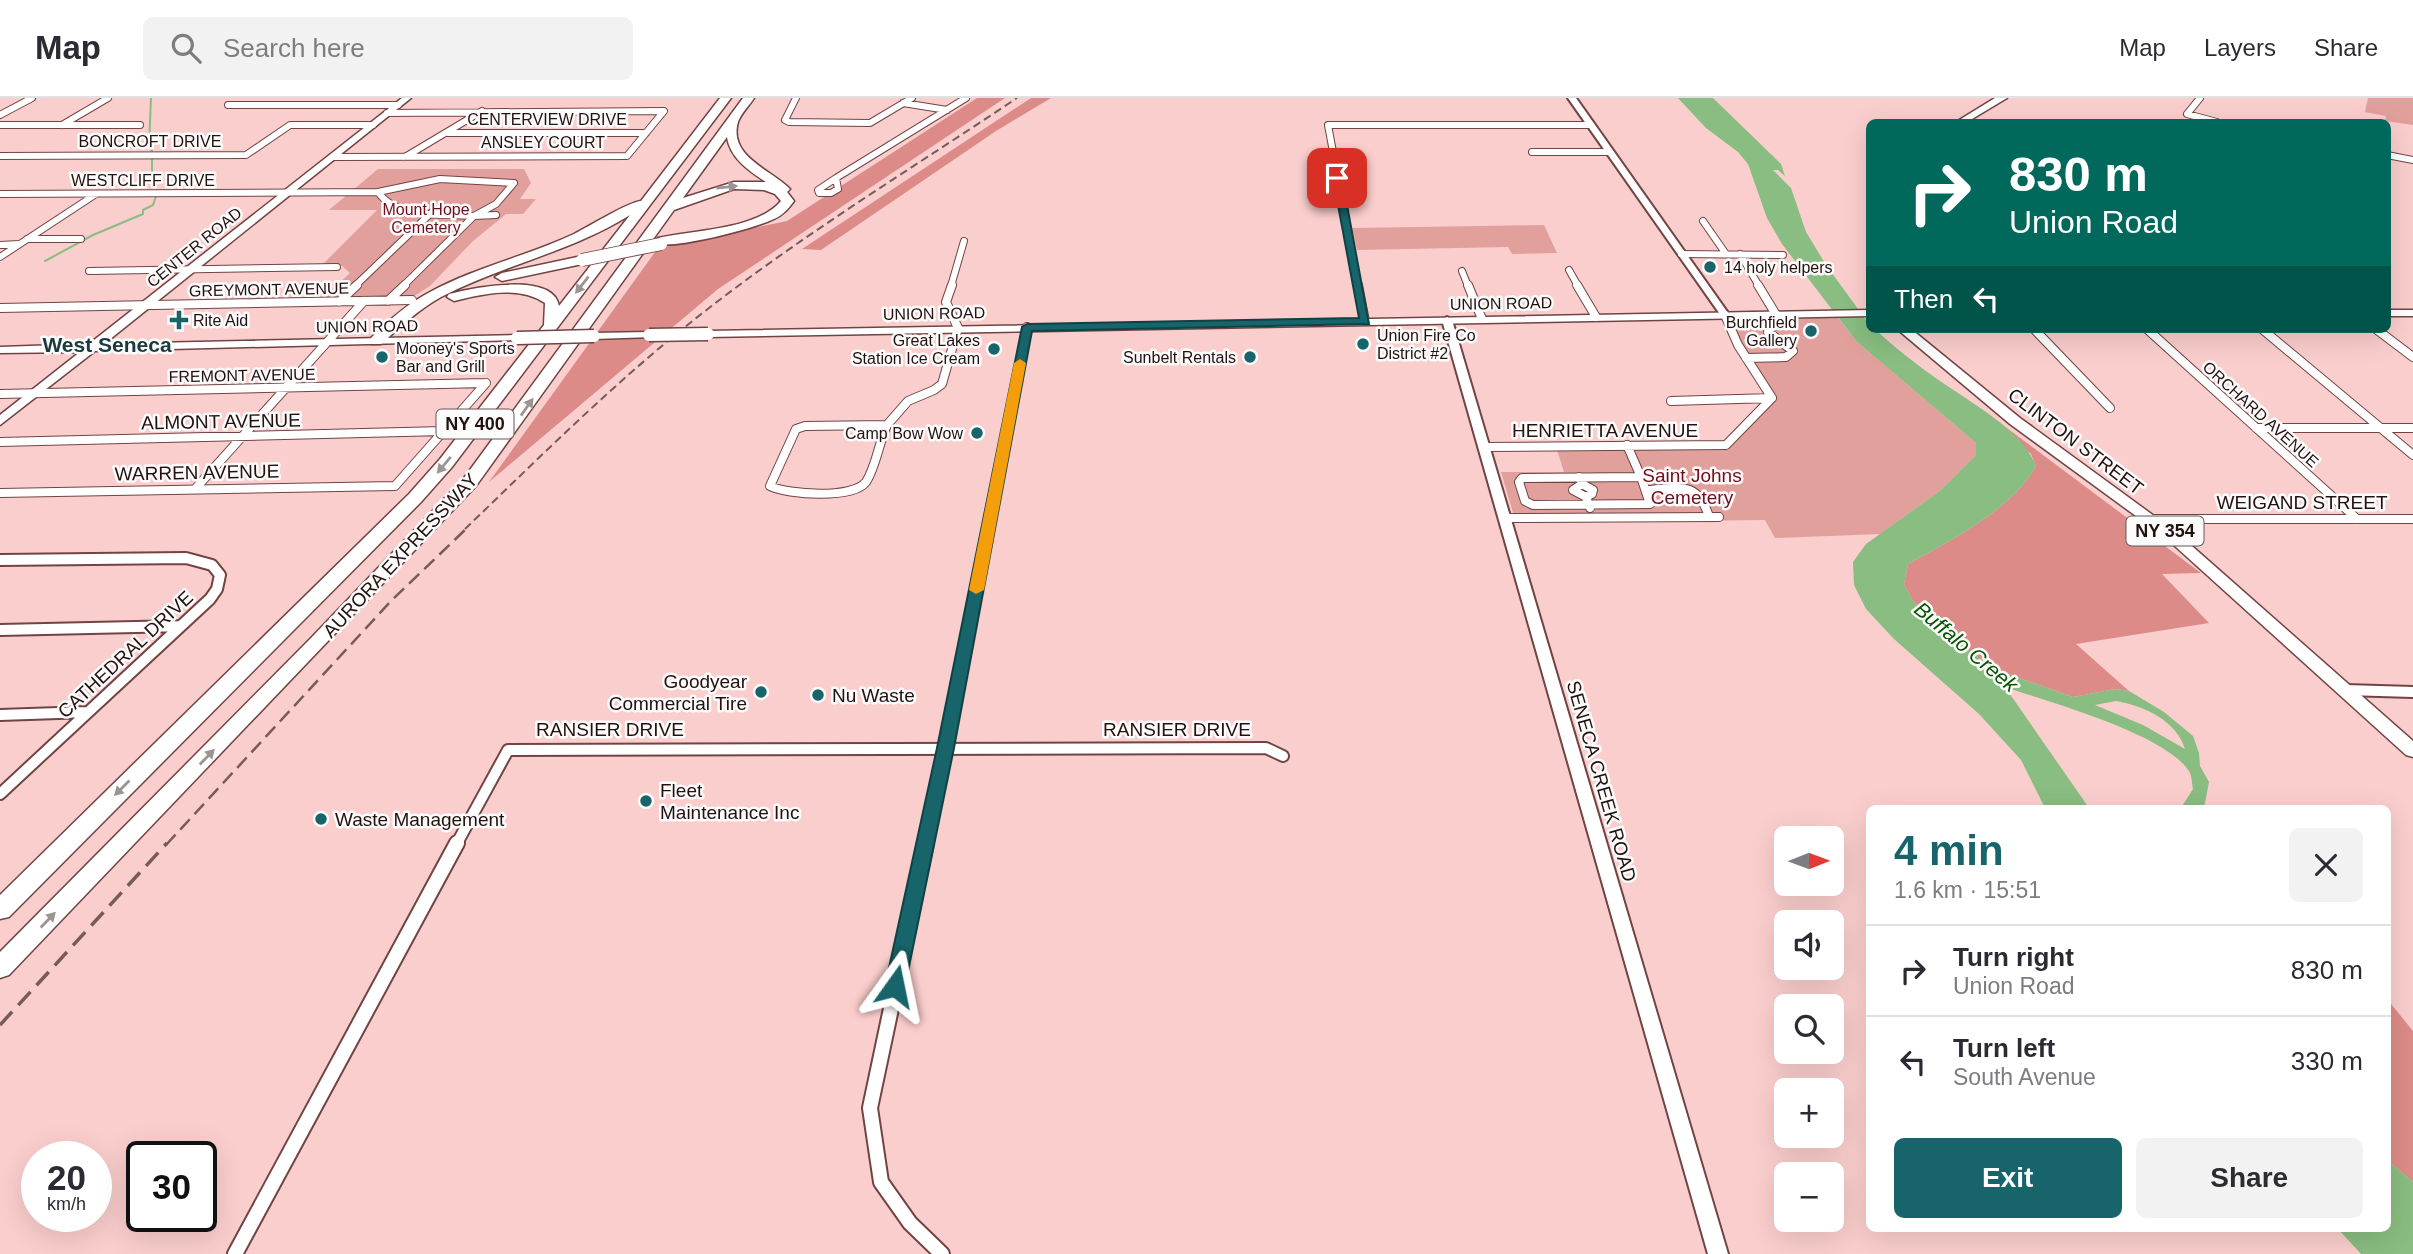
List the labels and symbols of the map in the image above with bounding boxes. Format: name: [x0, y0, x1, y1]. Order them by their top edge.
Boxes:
street label: CENTERVIEW DRIVE: [467, 111, 627, 128]
street label: BONCROFT DRIVE: [79, 133, 221, 150]
street label: ANSLEY COURT: [481, 134, 605, 151]
pin: [1307, 148, 1367, 208]
street label: WESTCLIFF DRIVE: [71, 172, 215, 189]
one-way arrow: [717, 182, 739, 193]
park label: Mount Hope Cemetery: [382, 201, 470, 236]
street label: CENTER ROAD: [144, 204, 245, 291]
marker: 14 holy helpers: [1702, 259, 1718, 275]
place label: 14 holy helpers: [1724, 259, 1833, 276]
one-way arrow: [576, 276, 590, 294]
street label: GREYMONT AVENUE: [189, 280, 349, 299]
street label: UNION ROAD: [1450, 294, 1552, 313]
street label: UNION ROAD: [883, 304, 985, 323]
marker: Rite Aid: [171, 312, 187, 328]
place label: Rite Aid: [193, 312, 248, 329]
place label: Burchfield Gallery: [1726, 314, 1797, 349]
street label: UNION ROAD: [316, 317, 418, 336]
marker: Burchfield Gallery: [1803, 323, 1819, 339]
place label: Union Fire Co District #2: [1377, 327, 1476, 362]
place label: Great Lakes Station Ice Cream: [852, 332, 980, 367]
district label: West Seneca: [42, 333, 172, 356]
marker: Union Fire Co District #2: [1355, 336, 1371, 352]
place label: Mooney's Sports Bar and Grill: [396, 340, 515, 375]
marker: Great Lakes Station Ice Cream: [986, 341, 1002, 357]
marker: Mooney's Sports Bar and Grill: [374, 349, 390, 365]
place label: Sunbelt Rentals: [1123, 349, 1236, 366]
marker: Sunbelt Rentals: [1242, 349, 1258, 365]
street label: ORCHARD AVENUE: [2200, 358, 2322, 471]
street label: FREMONT AVENUE: [168, 366, 316, 385]
street label: CLINTON STREET: [2004, 384, 2148, 499]
one-way arrow: [519, 398, 533, 416]
street label: ALMONT AVENUE: [141, 410, 301, 433]
road number: NY 400: [436, 410, 514, 438]
street label: HENRIETTA AVENUE: [1512, 420, 1698, 441]
place label: Camp Bow Wow: [845, 425, 963, 442]
marker: Camp Bow Wow: [969, 425, 985, 441]
one-way arrow: [437, 457, 452, 474]
street label: WARREN AVENUE: [114, 461, 280, 484]
park label: Saint Johns Cemetery: [1642, 465, 1742, 508]
street label: AURORA EXPRESSWAY: [319, 469, 482, 642]
street label: WEIGAND STREET: [2216, 492, 2388, 513]
road number: NY 354: [2126, 516, 2204, 545]
street label: CATHEDRAL DRIVE: [54, 587, 197, 722]
water label: Buffalo Creek: [1910, 597, 2024, 697]
place label: Goodyear Commercial Tire: [609, 671, 748, 714]
street label: SENECA CREEK ROAD: [1563, 678, 1640, 884]
marker: Goodyear Commercial Tire: [753, 684, 769, 700]
place label: Nu Waste: [832, 685, 915, 706]
marker: Nu Waste: [810, 687, 826, 703]
street label: RANSIER DRIVE: [536, 719, 684, 740]
street label: RANSIER DRIVE: [1103, 719, 1251, 740]
one-way arrow: [198, 749, 214, 766]
one-way arrow: [114, 780, 131, 797]
place label: Fleet Maintenance Inc: [660, 780, 799, 823]
marker: Fleet Maintenance Inc: [638, 793, 654, 809]
place label: Waste Management: [335, 809, 505, 830]
marker: Waste Management: [313, 811, 329, 827]
north arrow: [1774, 826, 1844, 896]
one-way arrow: [39, 911, 56, 928]
position arrow: [858, 949, 932, 1023]
speed limit sign: 30: [126, 1141, 217, 1232]

